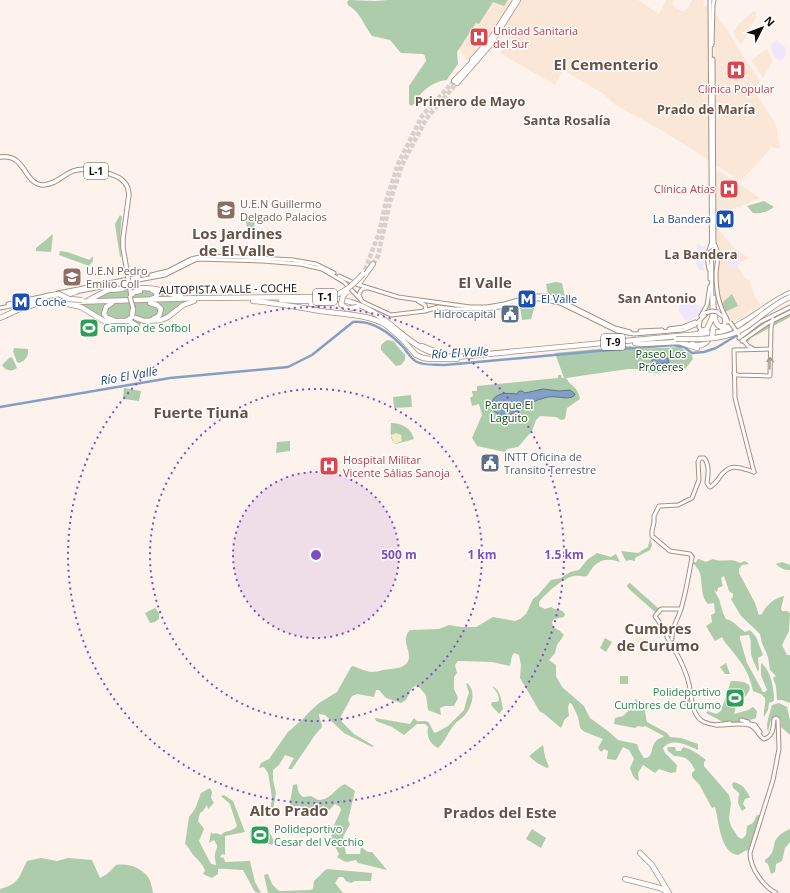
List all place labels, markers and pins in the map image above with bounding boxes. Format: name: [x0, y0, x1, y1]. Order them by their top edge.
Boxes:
place label: Unidad Sanitaria del Sur: [493, 23, 578, 51]
hospital icon: Unidad Sanitaria del Sur: [468, 26, 490, 48]
hospital icon: Clínica Popular: [725, 59, 747, 81]
place label: Clínica Popular: [698, 81, 775, 96]
hospital icon: Clínica Atías: [718, 178, 740, 200]
place label: Clínica Atías: [654, 181, 715, 196]
place label: U.E.N Guillermo Delgado Palacios: [240, 196, 327, 224]
school or university icon: U.E.N Guillermo Delgado Palacios: [215, 199, 237, 221]
metro station icon: La Bandera: [714, 208, 736, 230]
place label: La Bandera: [653, 211, 711, 226]
place label: U.E.N Pedro Emilio Coll: [86, 263, 148, 291]
school or university icon: U.E.N Pedro Emilio Coll: [61, 266, 83, 288]
metro station icon: El Valle: [516, 288, 538, 310]
metro station icon: Coche: [10, 291, 32, 313]
place label: El Valle: [541, 291, 577, 306]
place label: Coche: [35, 294, 67, 309]
public building icon: Hidrocapital: [499, 303, 521, 325]
place label: Hidrocapital: [434, 306, 496, 321]
sports icon: Campo de Sofbol: [78, 317, 100, 339]
place label: Campo de Sofbol: [103, 320, 191, 335]
place label: INTT Oficina de Transito Terrestre: [504, 449, 596, 477]
place label: Hospital Militar Vicente Sálias Sanoja: [343, 452, 450, 480]
public building icon: INTT Oficina de Transito Terrestre: [479, 452, 501, 474]
hospital icon: Hospital Militar Vicente Sálias Sanoja: [318, 455, 340, 477]
centre of rings: [309, 548, 323, 562]
place label: Polideportivo Cumbres de Curumo: [614, 684, 721, 712]
sports icon: Polideportivo Cumbres de Curumo: [724, 687, 746, 709]
place label: Polideportivo Cesar del Vecchio: [274, 821, 364, 849]
sports icon: Polideportivo Cesar del Vecchio: [249, 824, 271, 846]

